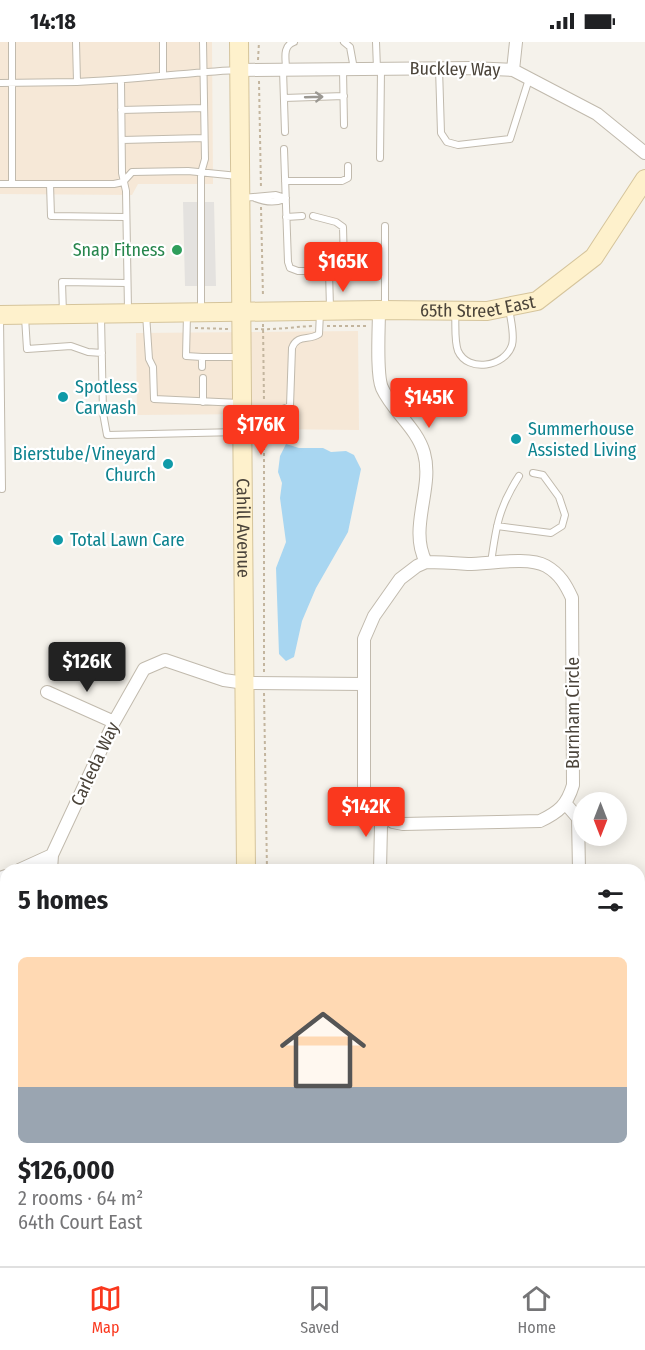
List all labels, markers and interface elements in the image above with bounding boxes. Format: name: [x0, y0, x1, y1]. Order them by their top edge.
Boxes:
text: 14:18: [30, 8, 76, 35]
street label: Buckley Way: [410, 57, 500, 81]
one-way arrow: [303, 91, 323, 103]
place label: Snap Fitness: [73, 239, 165, 261]
pin: $165K: [301, 242, 385, 293]
marker: Snap Fitness: [170, 243, 184, 257]
text: $165K: [318, 249, 368, 273]
street label: 65th Street East: [420, 291, 537, 322]
place label: Spotless Carwash: [75, 376, 138, 419]
pin: $145K: [387, 378, 471, 429]
text: $145K: [404, 385, 454, 409]
marker: Spotless Carwash: [56, 390, 70, 404]
pin: $176K: [219, 405, 303, 456]
text: $176K: [237, 412, 285, 436]
place label: Summerhouse Assisted Living: [528, 418, 637, 461]
marker: Summerhouse Assisted Living: [509, 432, 523, 446]
place label: Bierstube/Vineyard Church: [13, 443, 156, 486]
marker: Bierstube/Vineyard Church: [161, 457, 175, 471]
street label: Cahill Avenue: [232, 478, 255, 578]
place label: Total Lawn Care: [70, 529, 185, 551]
marker: Total Lawn Care: [51, 533, 65, 547]
pin: $126K: [45, 642, 129, 693]
text: $126K: [62, 649, 112, 673]
street label: Burnham Circle: [562, 657, 584, 769]
street label: Carleda Way: [66, 719, 124, 809]
pin: $142K: [324, 787, 408, 838]
north arrow: [573, 792, 627, 846]
map controls: [573, 792, 627, 846]
text: $142K: [342, 794, 390, 818]
icon: filters: [594, 884, 627, 917]
text: 5 homes: [18, 885, 108, 916]
icon: home: [269, 996, 377, 1104]
text: $126,000: [18, 1155, 115, 1186]
text: 2 rooms · 64 m²: [18, 1186, 143, 1210]
text: 64th Court East: [18, 1210, 142, 1234]
tab: Map: [89, 1282, 122, 1337]
tab: Saved: [300, 1282, 339, 1337]
tab: Home: [518, 1282, 556, 1337]

